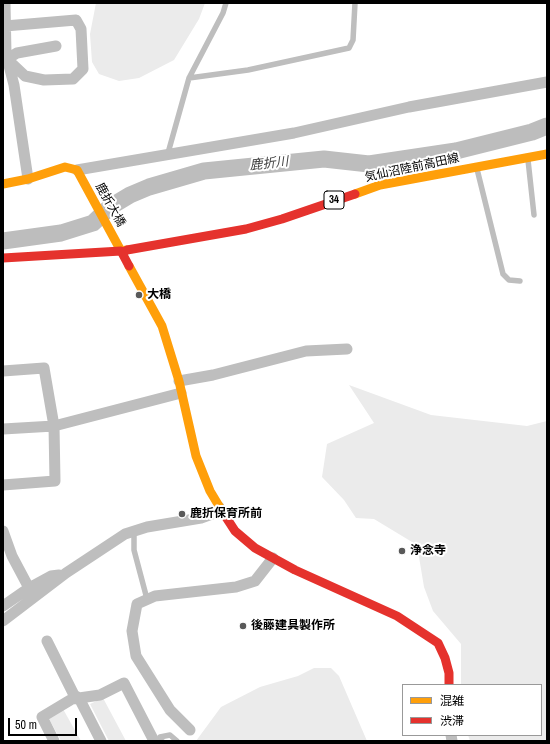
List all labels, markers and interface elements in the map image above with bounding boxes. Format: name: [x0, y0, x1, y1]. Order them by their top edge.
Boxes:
street label: 気仙沼陸前高田線: [364, 151, 460, 185]
water label: 鹿折川: [249, 154, 289, 174]
street label: 鹿折大橋: [92, 181, 128, 229]
road number: 34: [324, 191, 344, 209]
place label: 大橋: [147, 288, 171, 302]
marker: 大橋: [134, 290, 144, 300]
place label: 鹿折保育所前: [190, 507, 262, 521]
marker: 鹿折保育所前: [177, 509, 187, 519]
place label: 浄念寺: [410, 544, 446, 558]
marker: 浄念寺: [397, 546, 407, 556]
place label: 後藤建具製作所: [251, 619, 335, 633]
marker: 後藤建具製作所: [238, 621, 248, 631]
legend: [402, 684, 542, 736]
text: 混雑: [440, 693, 464, 709]
scale bar: [10, 710, 79, 736]
text: 渋滞: [440, 713, 464, 729]
text: 50 m: [15, 717, 37, 733]

